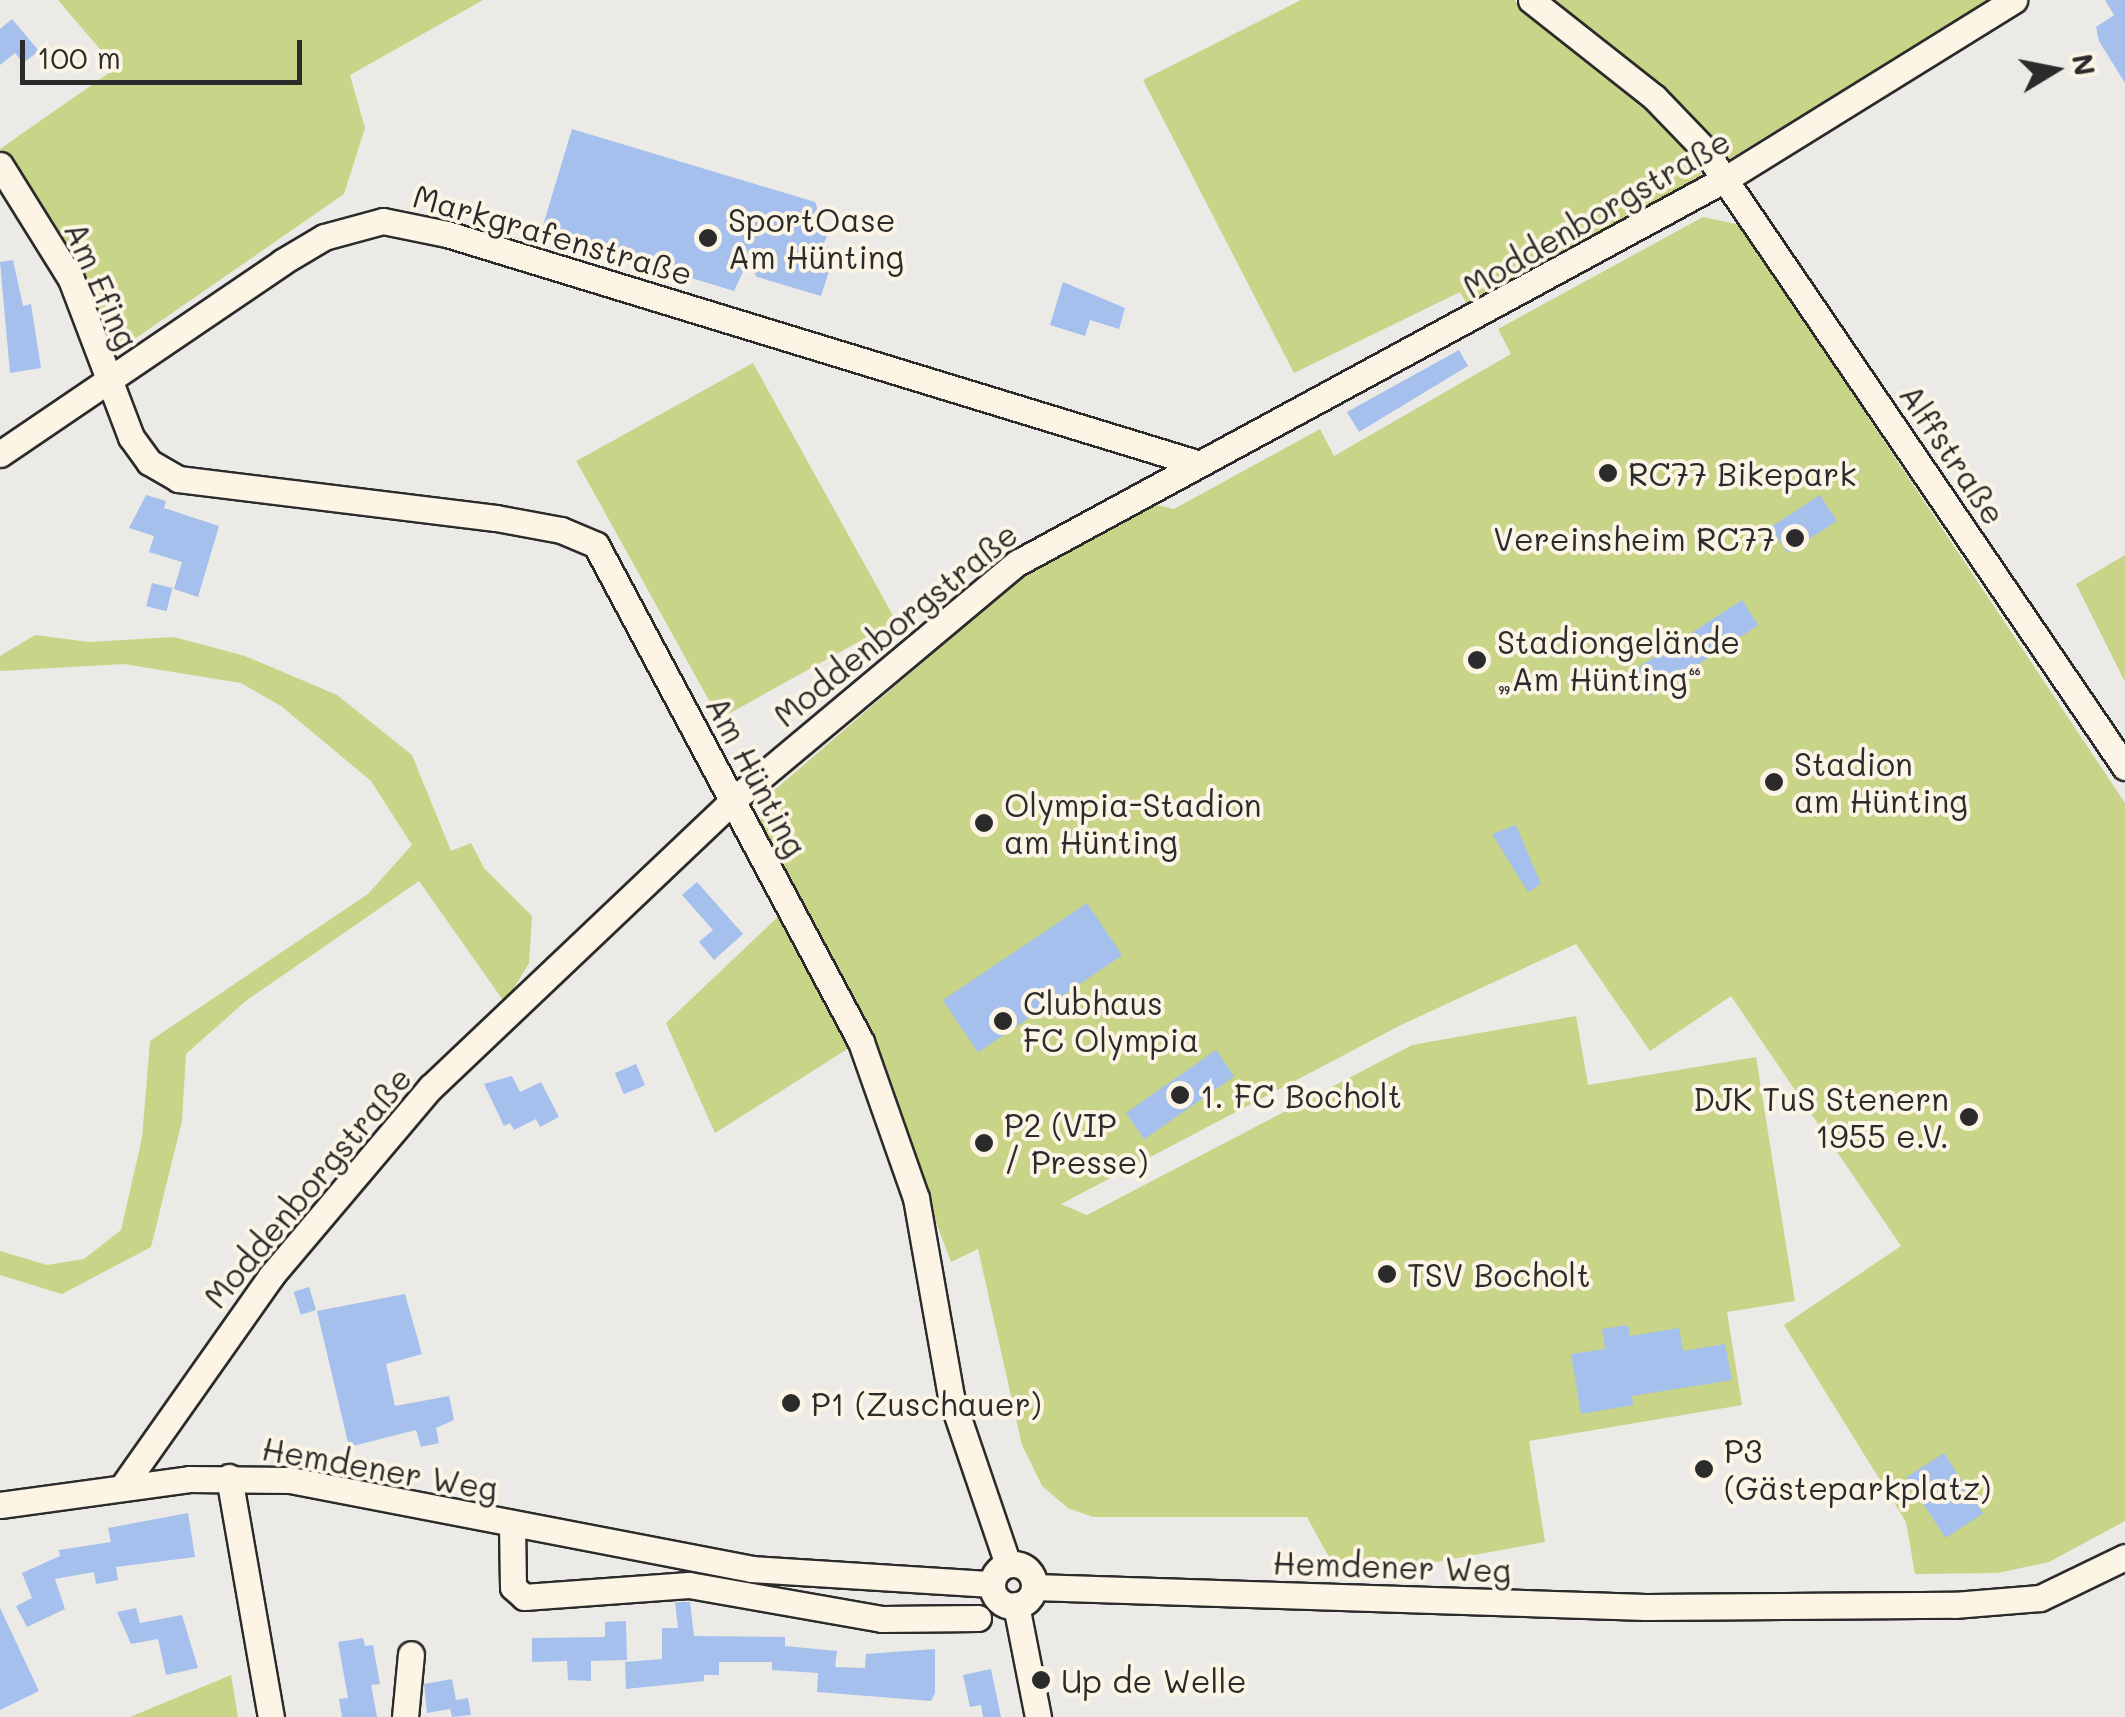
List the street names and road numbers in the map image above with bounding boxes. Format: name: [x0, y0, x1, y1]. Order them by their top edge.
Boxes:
street label: Moddenborgstraße: [1455, 121, 1737, 305]
street label: Markgrafenstraße: [409, 176, 697, 292]
street label: Am Efing: [57, 216, 147, 354]
street label: Alffstraße: [1892, 377, 2014, 531]
street label: Moddenborgstraße: [765, 514, 1025, 734]
street label: Am Hünting: [699, 689, 815, 863]
street label: Moddenborgstraße: [195, 1059, 419, 1315]
street label: Hemdener Weg: [259, 1428, 501, 1508]
street label: Hemdener Weg: [1272, 1543, 1512, 1589]

